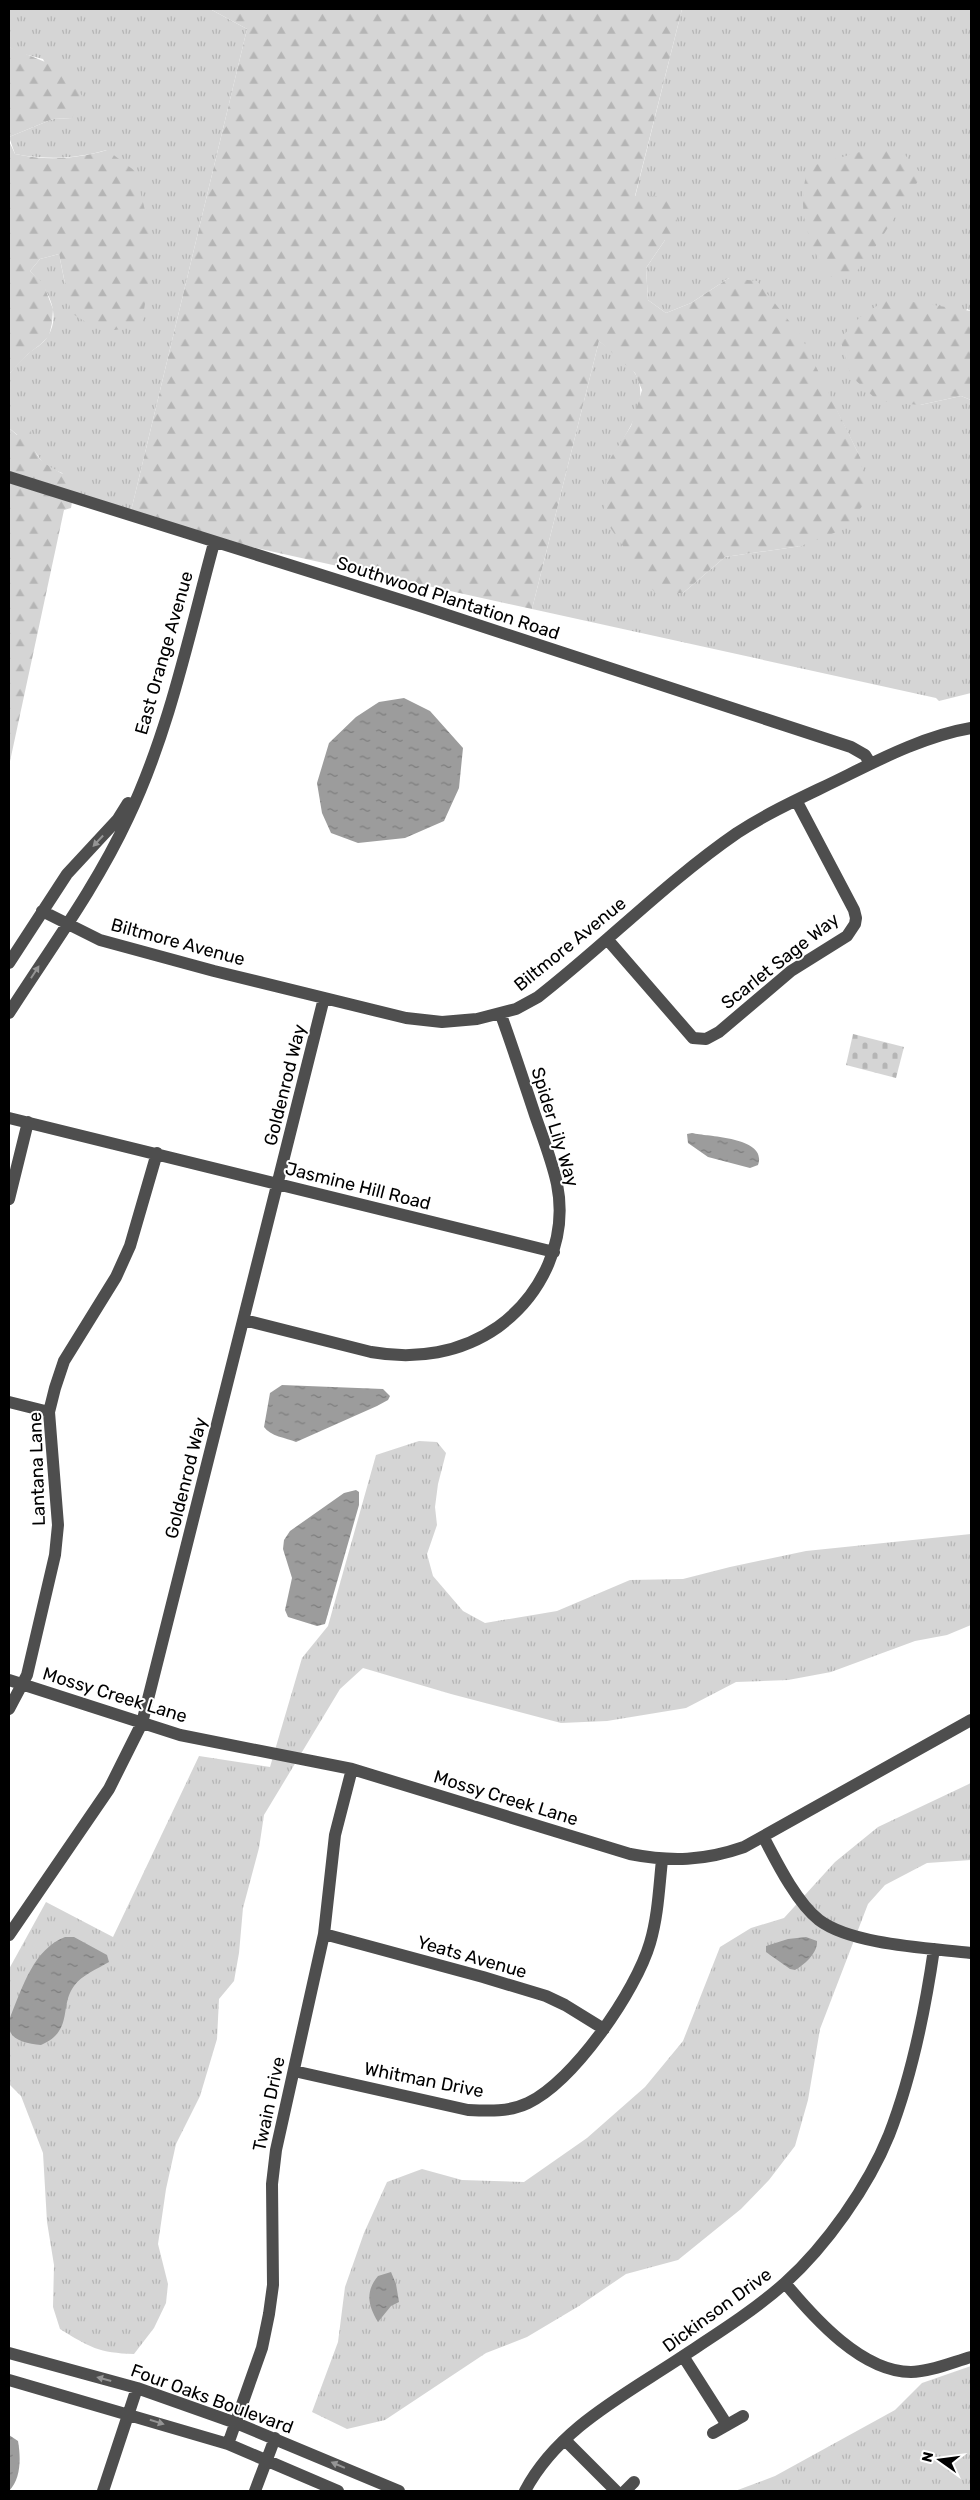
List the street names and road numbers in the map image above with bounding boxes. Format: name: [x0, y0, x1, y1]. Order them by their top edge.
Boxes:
street label: Southwood Plantation Road: [334, 551, 562, 645]
street label: East Orange Avenue: [130, 569, 198, 737]
street label: Biltmore Avenue: [510, 892, 630, 996]
street label: Scarlet Sage Way: [717, 908, 843, 1014]
street label: Biltmore Avenue: [109, 914, 247, 970]
street label: Goldenrod Way: [259, 1022, 311, 1148]
street label: Spider Lily Way: [526, 1064, 584, 1190]
street label: Jasmine Hill Road: [283, 1157, 433, 1215]
street label: Lantana Lane: [24, 1412, 50, 1526]
street label: Goldenrod Way: [160, 1415, 212, 1541]
street label: Mossy Creek Lane: [40, 1663, 190, 1727]
street label: Mossy Creek Lane: [431, 1766, 581, 1830]
street label: Yeats Avenue: [415, 1931, 529, 1983]
street label: Twain Drive: [248, 2055, 290, 2153]
street label: Whitman Drive: [362, 2058, 486, 2102]
street label: Dickinson Drive: [658, 2263, 776, 2357]
street label: Four Oaks Boulevard: [128, 2359, 296, 2439]

